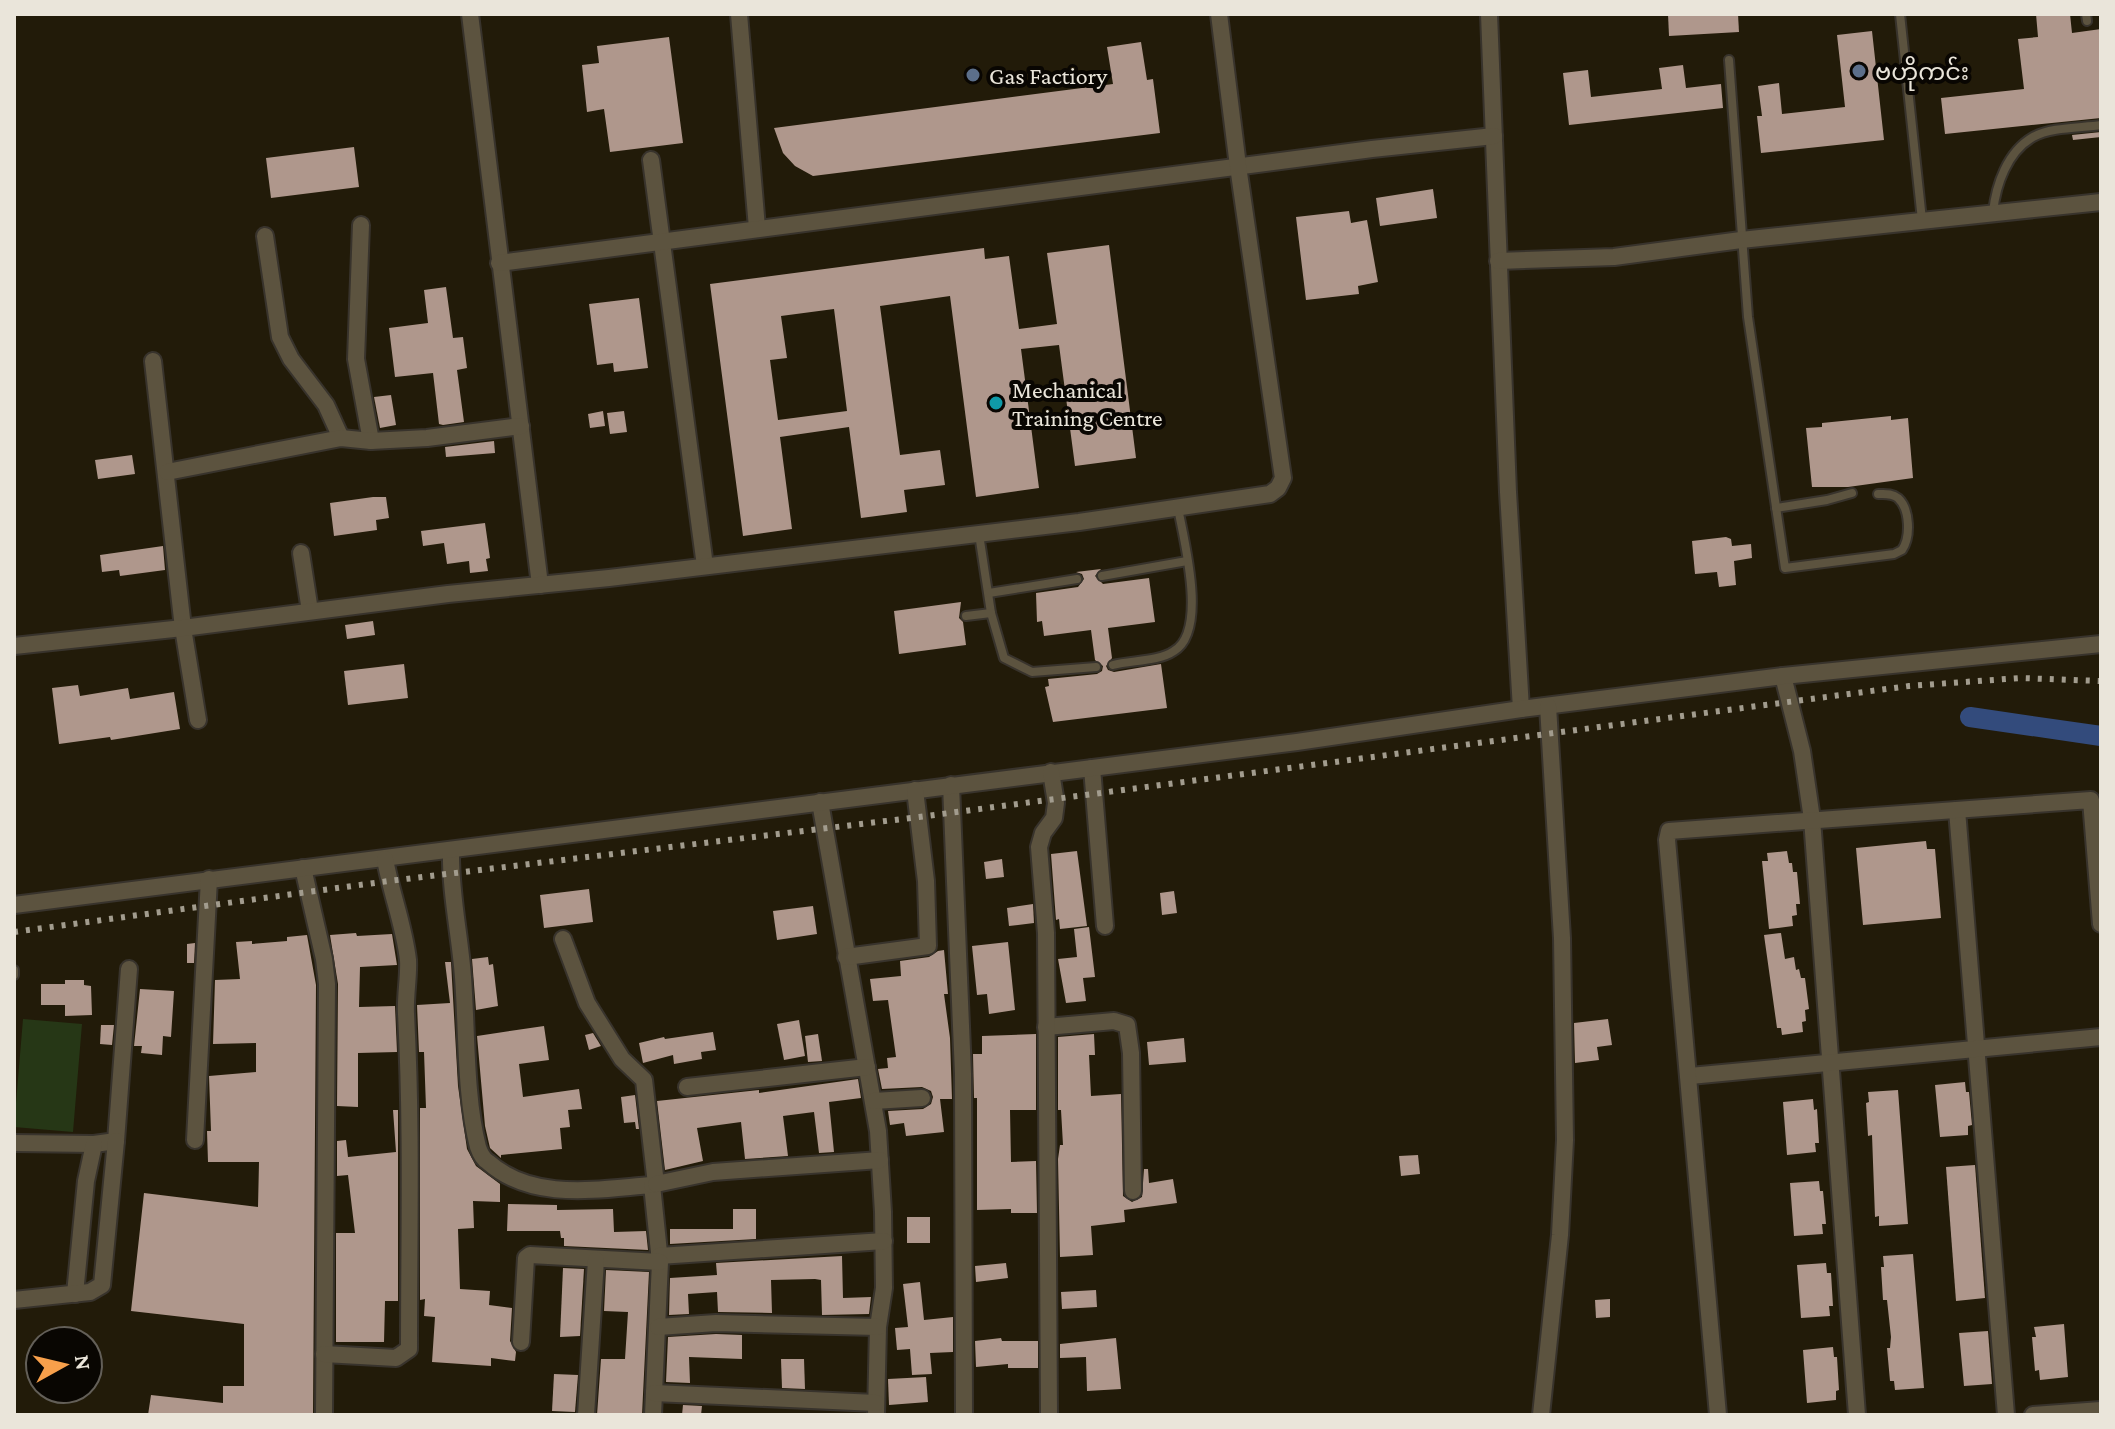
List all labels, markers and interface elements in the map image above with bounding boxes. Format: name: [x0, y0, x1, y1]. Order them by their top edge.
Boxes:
place label: ဗဟိုကင်း: [1875, 56, 1969, 91]
place label: Gas Factiory: [989, 62, 1108, 89]
marker: ဗဟိုကင်း: [1850, 62, 1868, 80]
marker: Gas Factiory: [964, 66, 982, 84]
place label: Mechanical Training Centre: [1012, 376, 1163, 431]
marker: Mechanical Training Centre: [987, 394, 1005, 412]
north arrow: [24, 1325, 104, 1405]
text: N: [70, 1353, 97, 1371]

